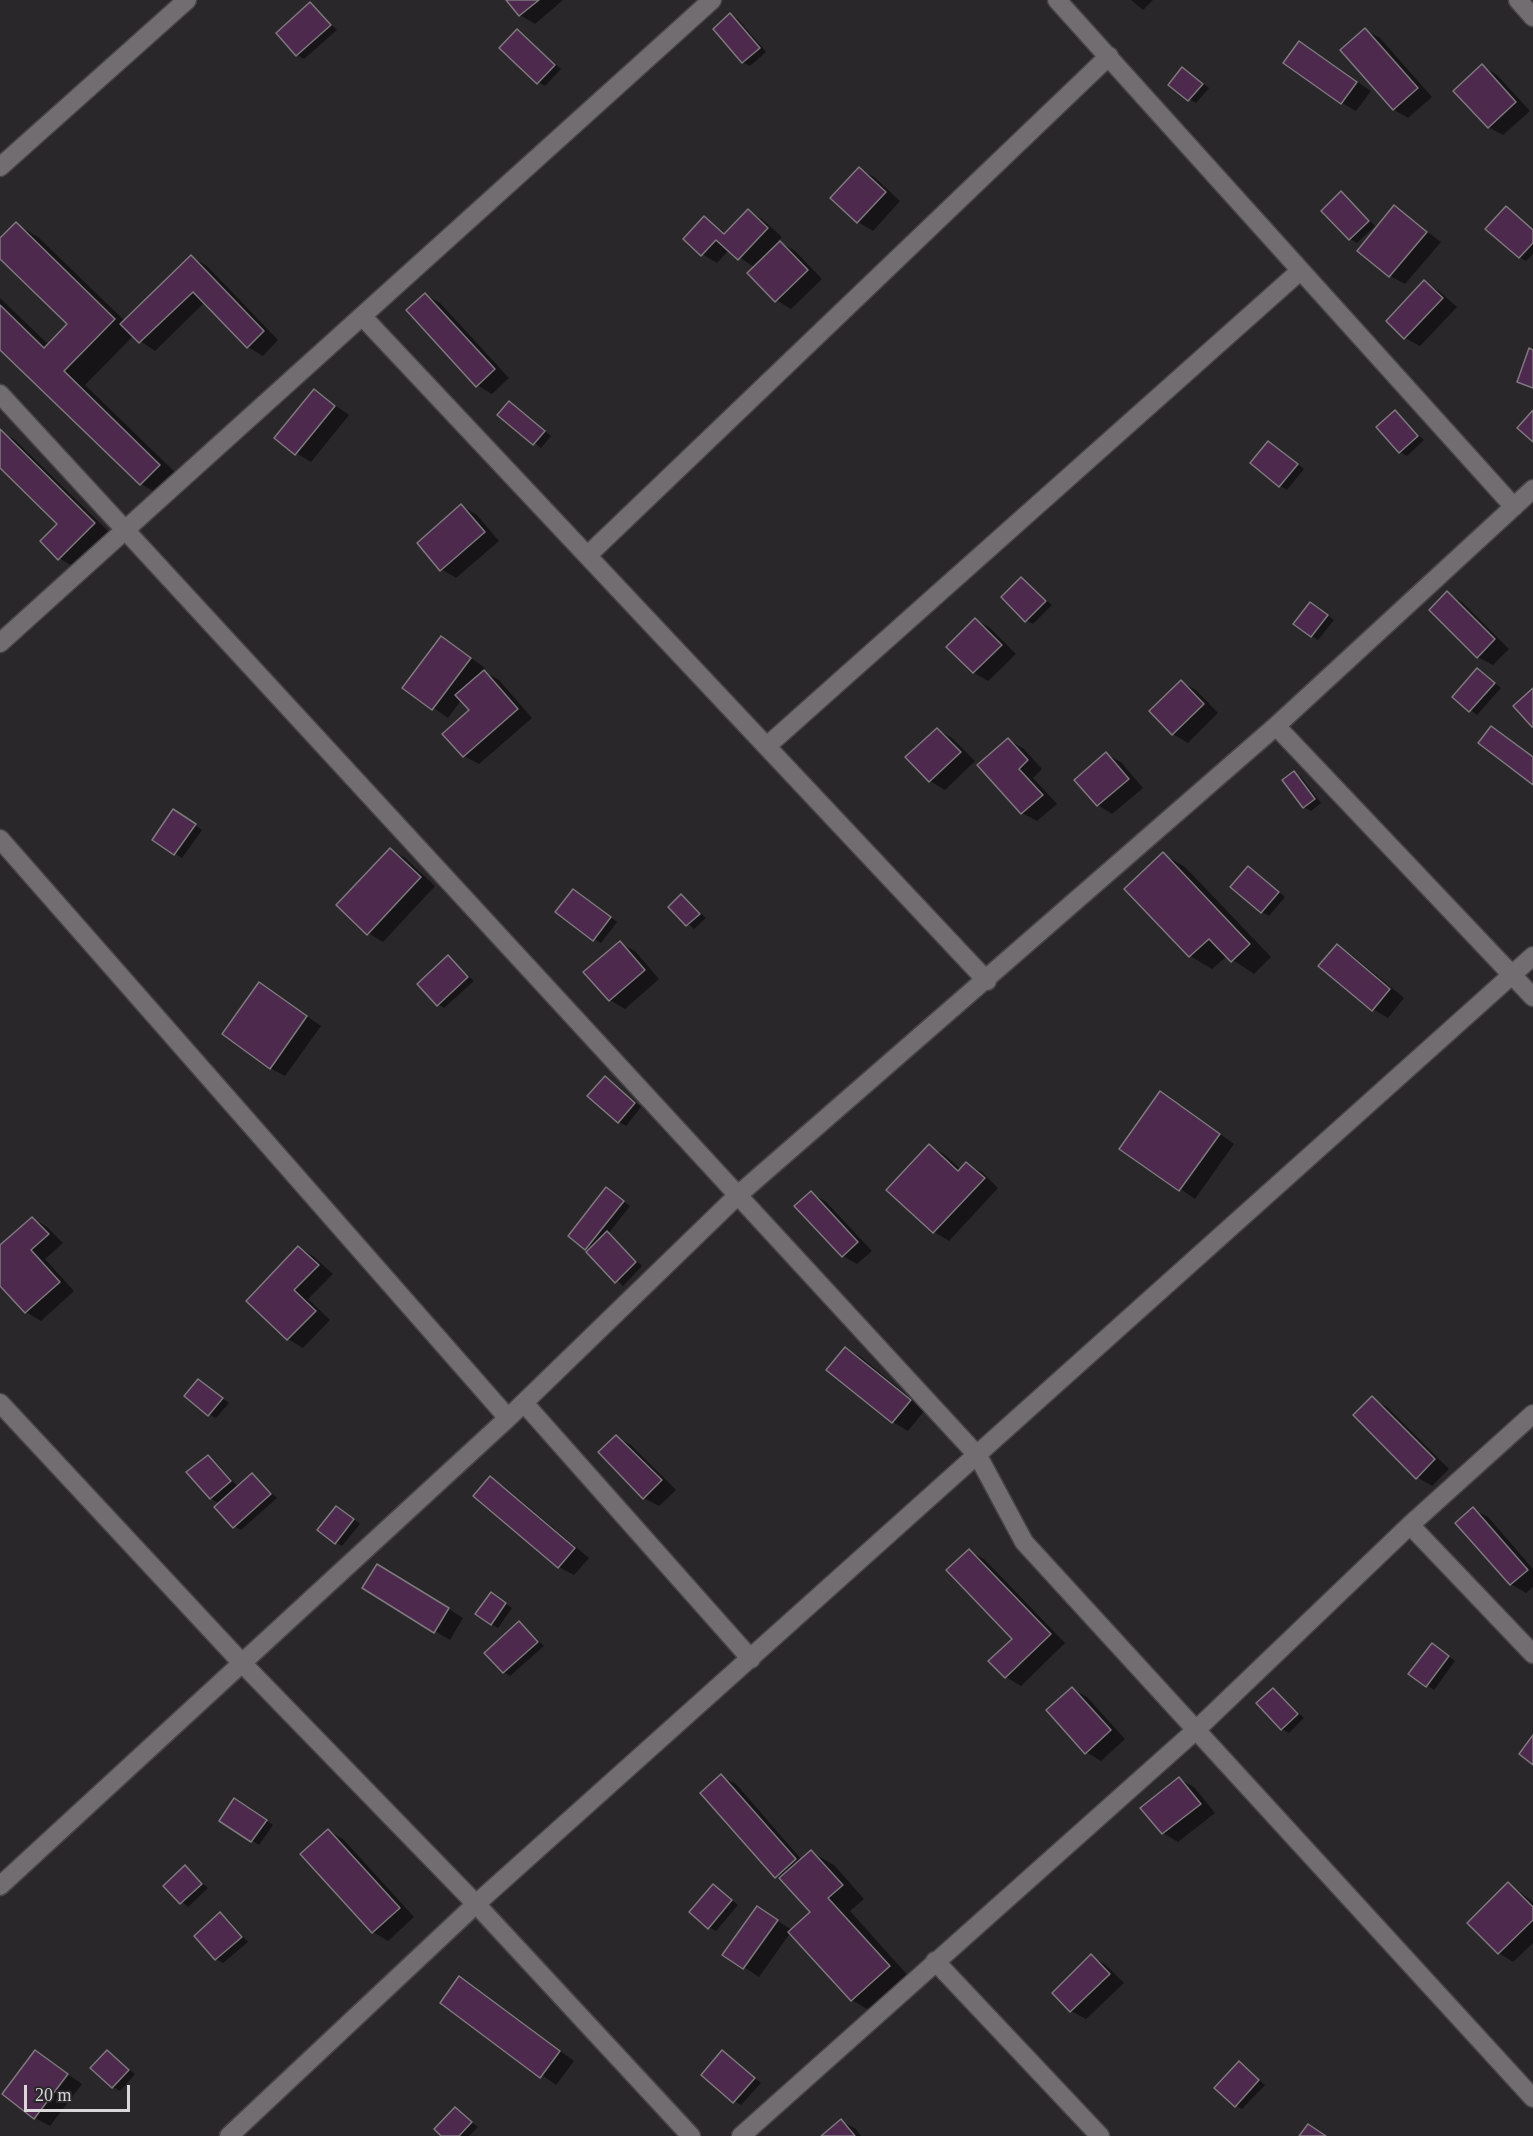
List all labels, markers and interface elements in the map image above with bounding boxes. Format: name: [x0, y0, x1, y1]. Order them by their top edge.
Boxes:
scale bar: [27, 2073, 134, 2111]
text: 20 m: [35, 2085, 72, 2105]

